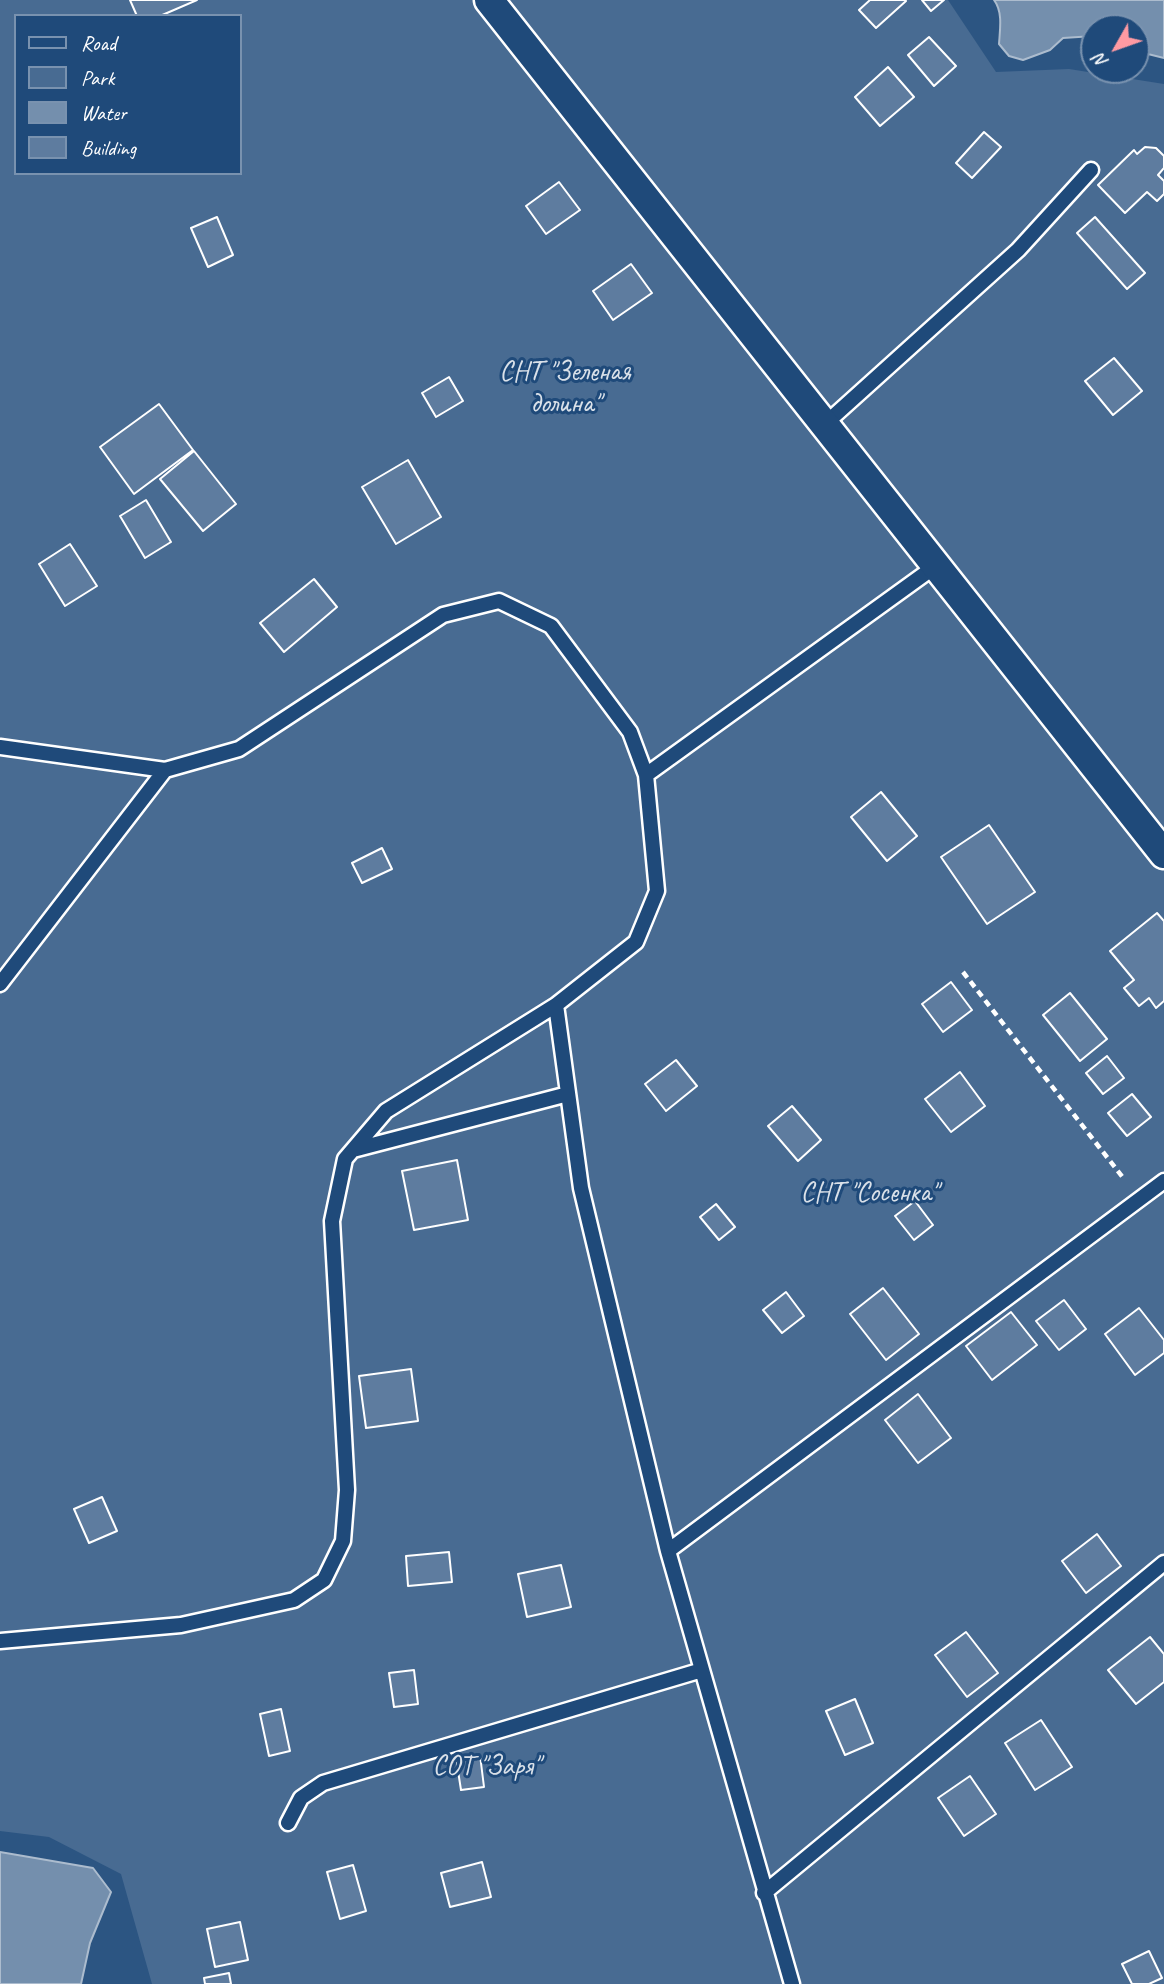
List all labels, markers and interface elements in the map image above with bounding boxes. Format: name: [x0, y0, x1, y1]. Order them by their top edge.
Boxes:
legend: [14, 14, 242, 175]
north arrow: [1080, 14, 1150, 84]
text: Road: [81, 30, 116, 56]
text: N: [1087, 49, 1113, 73]
text: Park: [81, 65, 114, 91]
text: Water: [81, 100, 127, 126]
text: Building: [81, 135, 136, 161]
park label: СНТ "Зеленая долина": [499, 356, 631, 422]
park label: СНТ "Сосенка": [801, 1177, 937, 1211]
park label: СОТ "Заря": [433, 1750, 539, 1784]

